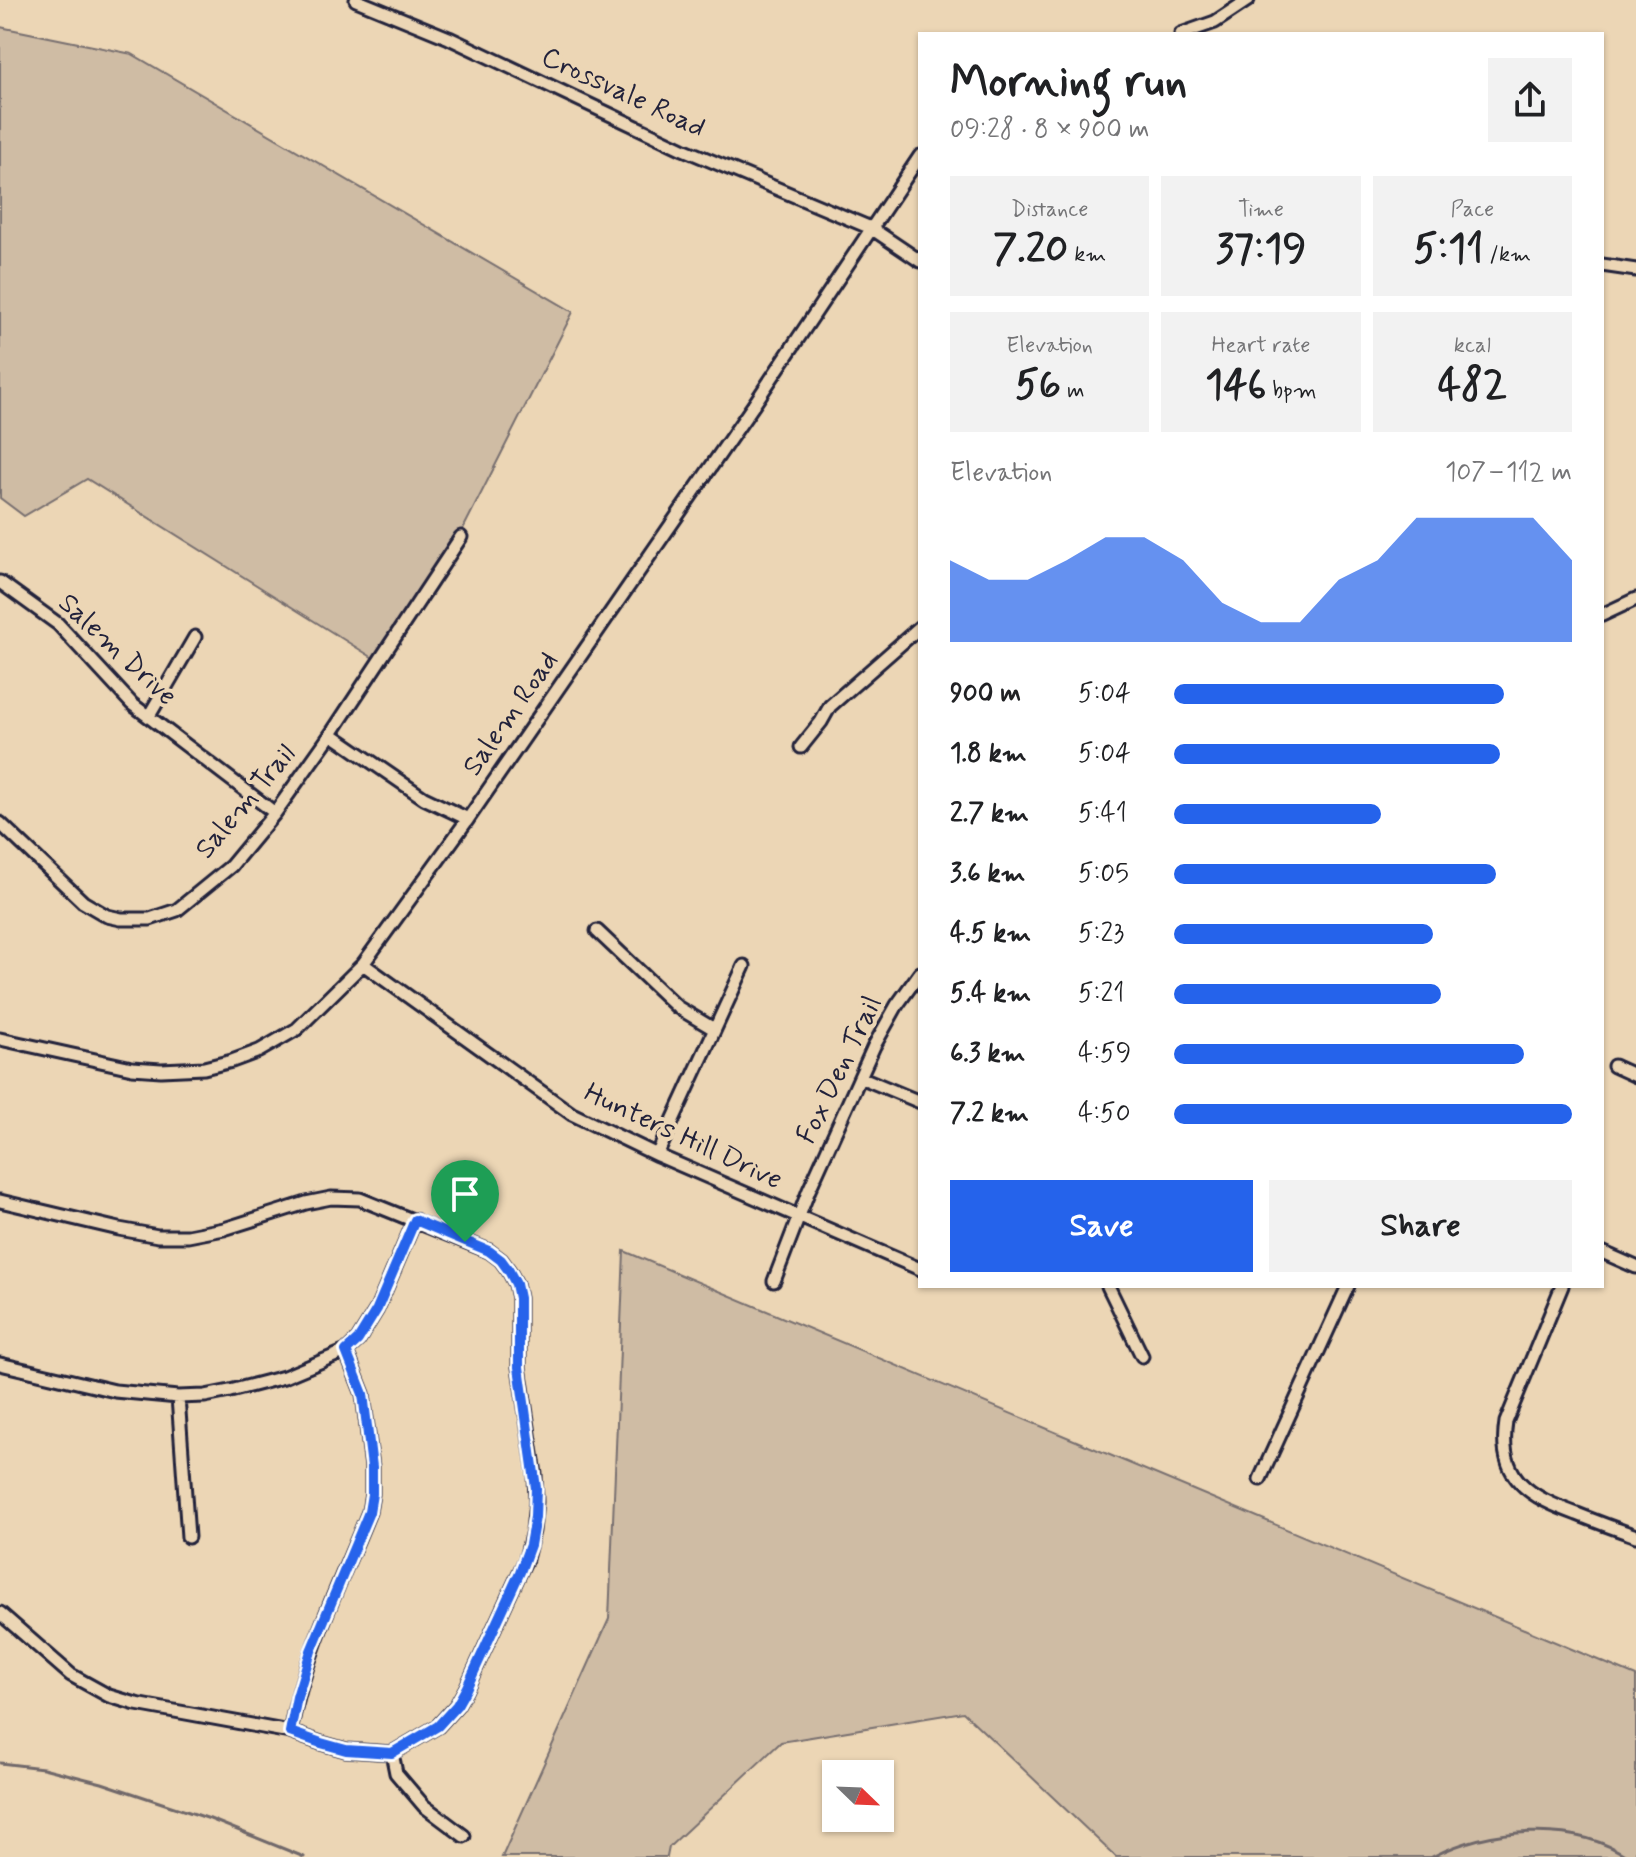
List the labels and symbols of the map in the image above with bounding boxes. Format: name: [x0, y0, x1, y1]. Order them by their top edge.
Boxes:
street label: Crossvale Road: [535, 39, 711, 147]
street label: Salem Drive: [50, 585, 184, 715]
street label: Salem Road: [455, 645, 567, 783]
street label: Salem Trail: [187, 737, 305, 867]
street label: Fox Den Trail: [788, 990, 892, 1150]
street label: Hunters Hill Drive: [578, 1075, 788, 1199]
pin: [431, 1160, 499, 1242]
north arrow: [822, 1760, 894, 1832]

